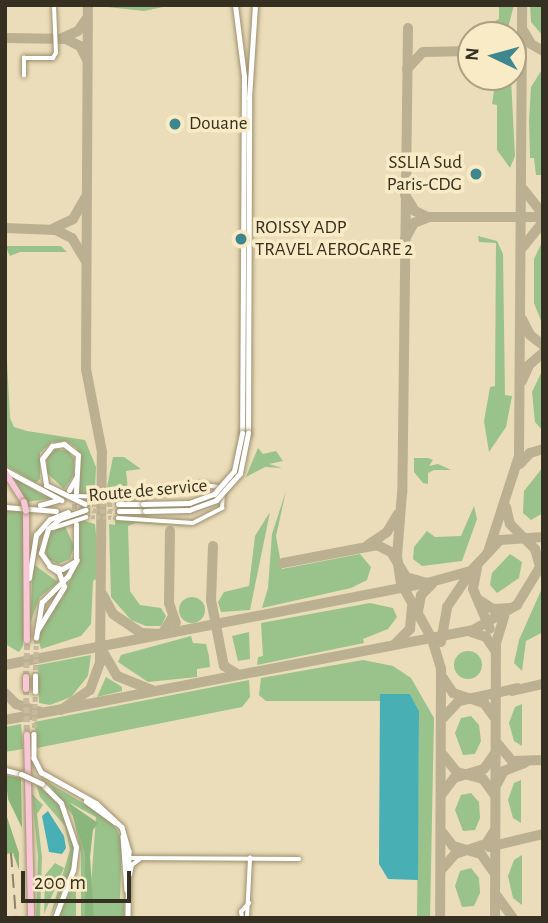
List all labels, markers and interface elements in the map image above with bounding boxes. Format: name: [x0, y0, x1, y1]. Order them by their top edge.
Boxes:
north arrow: [457, 21, 527, 91]
text: N: [463, 47, 483, 62]
place label: Douane: [189, 113, 247, 135]
marker: Douane: [167, 116, 183, 132]
place label: SSLIA Sud Paris-CDG: [387, 152, 462, 196]
marker: SSLIA Sud Paris-CDG: [468, 166, 484, 182]
place label: ROISSY ADP TRAVEL AEROGARE 2: [255, 217, 413, 261]
marker: ROISSY ADP TRAVEL AEROGARE 2: [233, 231, 249, 247]
street label: Route de service: [88, 474, 208, 508]
scale bar: [24, 856, 135, 900]
text: 200 m: [34, 872, 86, 893]

